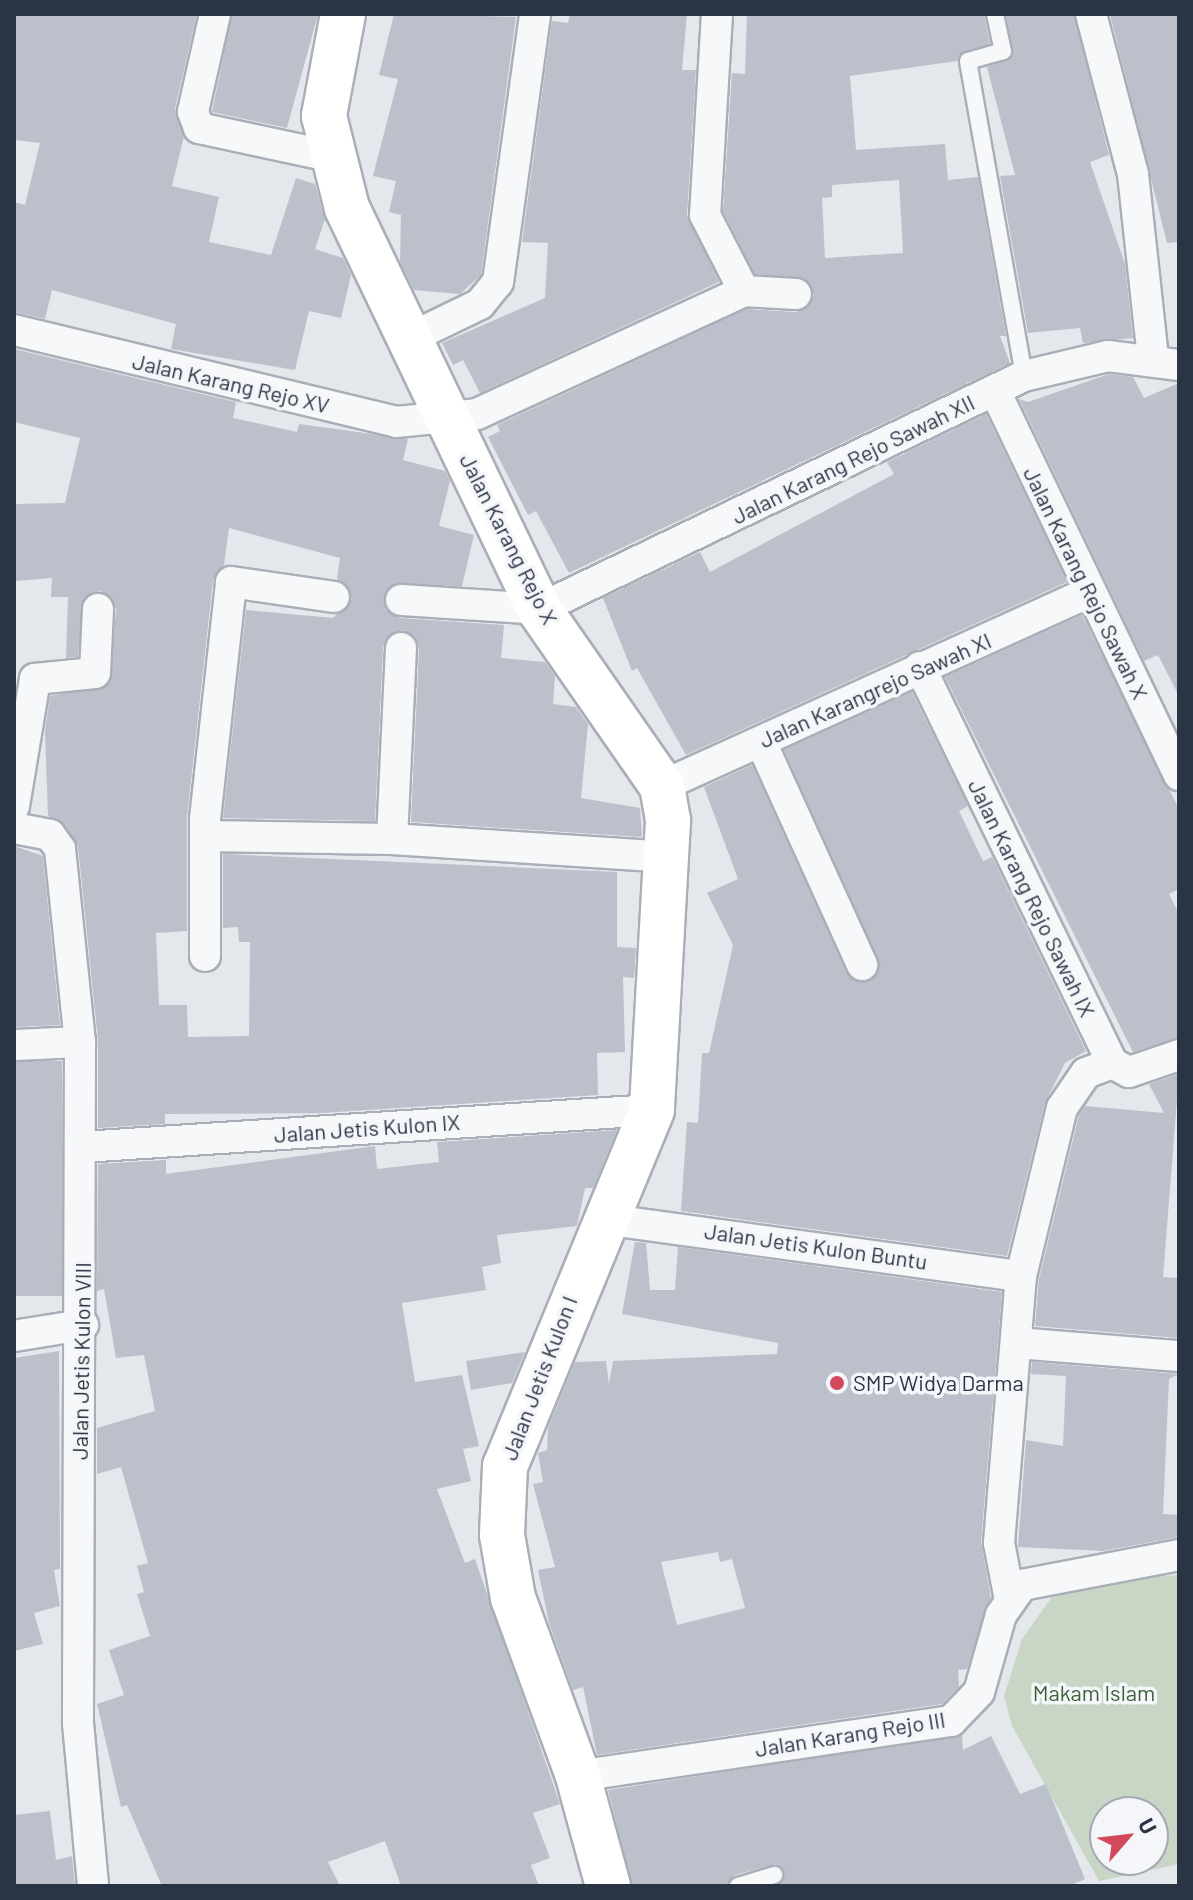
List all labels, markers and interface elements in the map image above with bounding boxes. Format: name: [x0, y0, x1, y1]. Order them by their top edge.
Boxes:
street label: Jalan Karang Rejo XV: [130, 348, 332, 418]
street label: Jalan Karang Rejo Sawah XII: [727, 389, 979, 529]
street label: Jalan Karang Rejo X: [455, 449, 563, 629]
street label: Jalan Karang Rejo Sawah X: [1018, 462, 1154, 704]
street label: Jalan Karangrejo Sawah XI: [755, 627, 995, 753]
street label: Jalan Karang Rejo Sawah IX: [963, 775, 1101, 1021]
street label: Jalan Jetis Kulon IX: [273, 1108, 461, 1148]
street label: Jalan Jetis Kulon Buntu: [703, 1217, 929, 1275]
street label: Jalan Jetis Kulon VIII: [66, 1262, 96, 1460]
street label: Jalan Jetis Kulon I: [496, 1292, 582, 1464]
place label: SMP Widya Darma: [853, 1370, 1024, 1396]
marker: SMP Widya Darma: [828, 1374, 846, 1392]
park label: Makam Islam: [1033, 1680, 1155, 1706]
street label: Jalan Karang Rejo III: [753, 1706, 947, 1762]
north arrow: [1089, 1796, 1169, 1876]
text: U: [1134, 1813, 1163, 1838]

